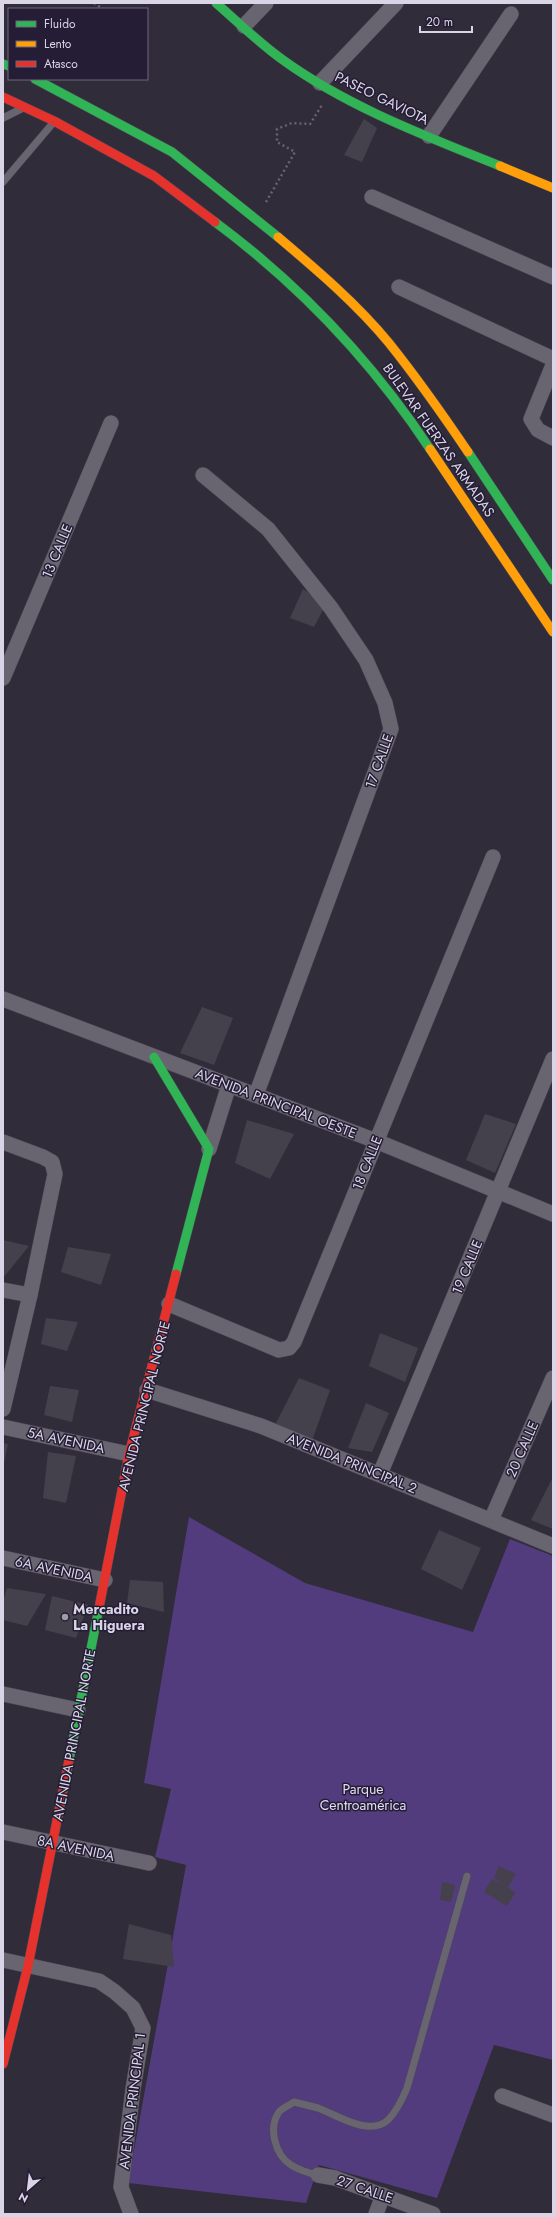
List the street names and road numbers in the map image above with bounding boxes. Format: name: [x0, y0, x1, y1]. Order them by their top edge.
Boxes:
street label: PASEO GAVIOTA: [332, 67, 433, 130]
street label: BULEVAR FUERZAS ARMADAS: [378, 359, 500, 521]
street label: 13 CALLE: [37, 521, 77, 581]
street label: 17 CALLE: [360, 731, 398, 791]
street label: AVENIDA PRINCIPAL OESTE: [192, 1063, 360, 1143]
street label: 18 CALLE: [347, 1133, 387, 1193]
street label: 19 CALLE: [447, 1237, 487, 1297]
street label: AVENIDA PRINCIPAL NORTE: [113, 1319, 175, 1493]
street label: 20 CALLE: [501, 1418, 543, 1480]
street label: 5A AVENIDA: [25, 1422, 107, 1458]
street label: AVENIDA PRINCIPAL 2: [284, 1428, 420, 1498]
street label: 6A AVENIDA: [13, 1551, 95, 1587]
street label: AVENIDA PRINCIPAL NORTE: [48, 1647, 100, 1823]
street label: 8A AVENIDA: [36, 1830, 117, 1866]
street label: AVENIDA PRINCIPAL 1: [114, 2032, 150, 2170]
street label: 27 CALLE: [334, 2170, 396, 2208]

